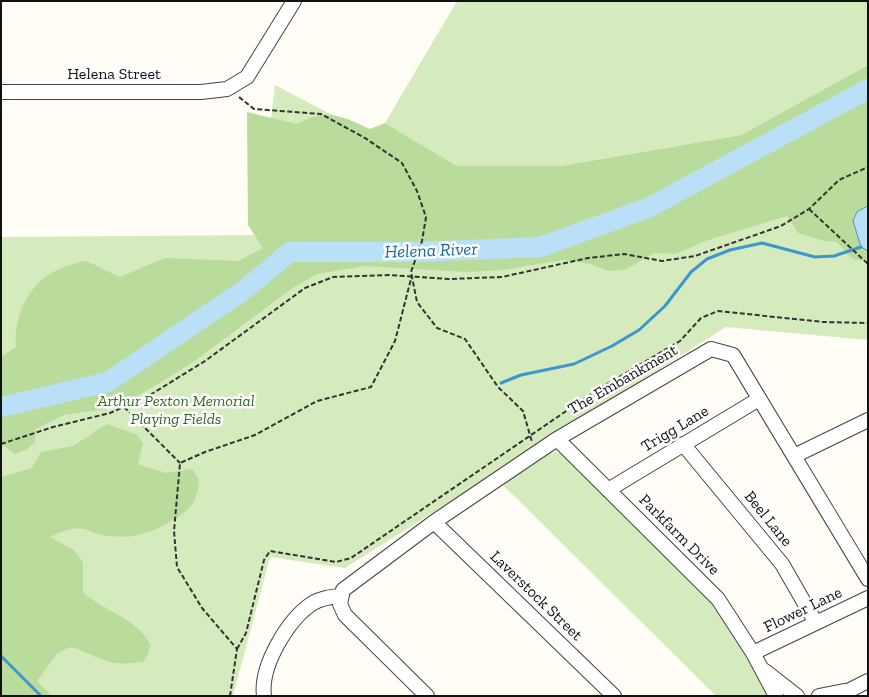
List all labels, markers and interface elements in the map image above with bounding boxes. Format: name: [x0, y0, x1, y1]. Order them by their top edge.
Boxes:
street label: Helena Street: [67, 64, 161, 84]
water label: Helena River: [384, 239, 478, 263]
street label: The Embankment: [565, 341, 681, 419]
park label: Arthur Pexton Memorial Playing Fields: [98, 391, 254, 429]
street label: Trigg Lane: [638, 401, 712, 457]
street label: Beel Lane: [740, 487, 796, 551]
street label: Parkfarm Drive: [635, 491, 723, 579]
street label: Laverstock Street: [486, 547, 586, 645]
street label: Flower Lane: [761, 583, 845, 637]

